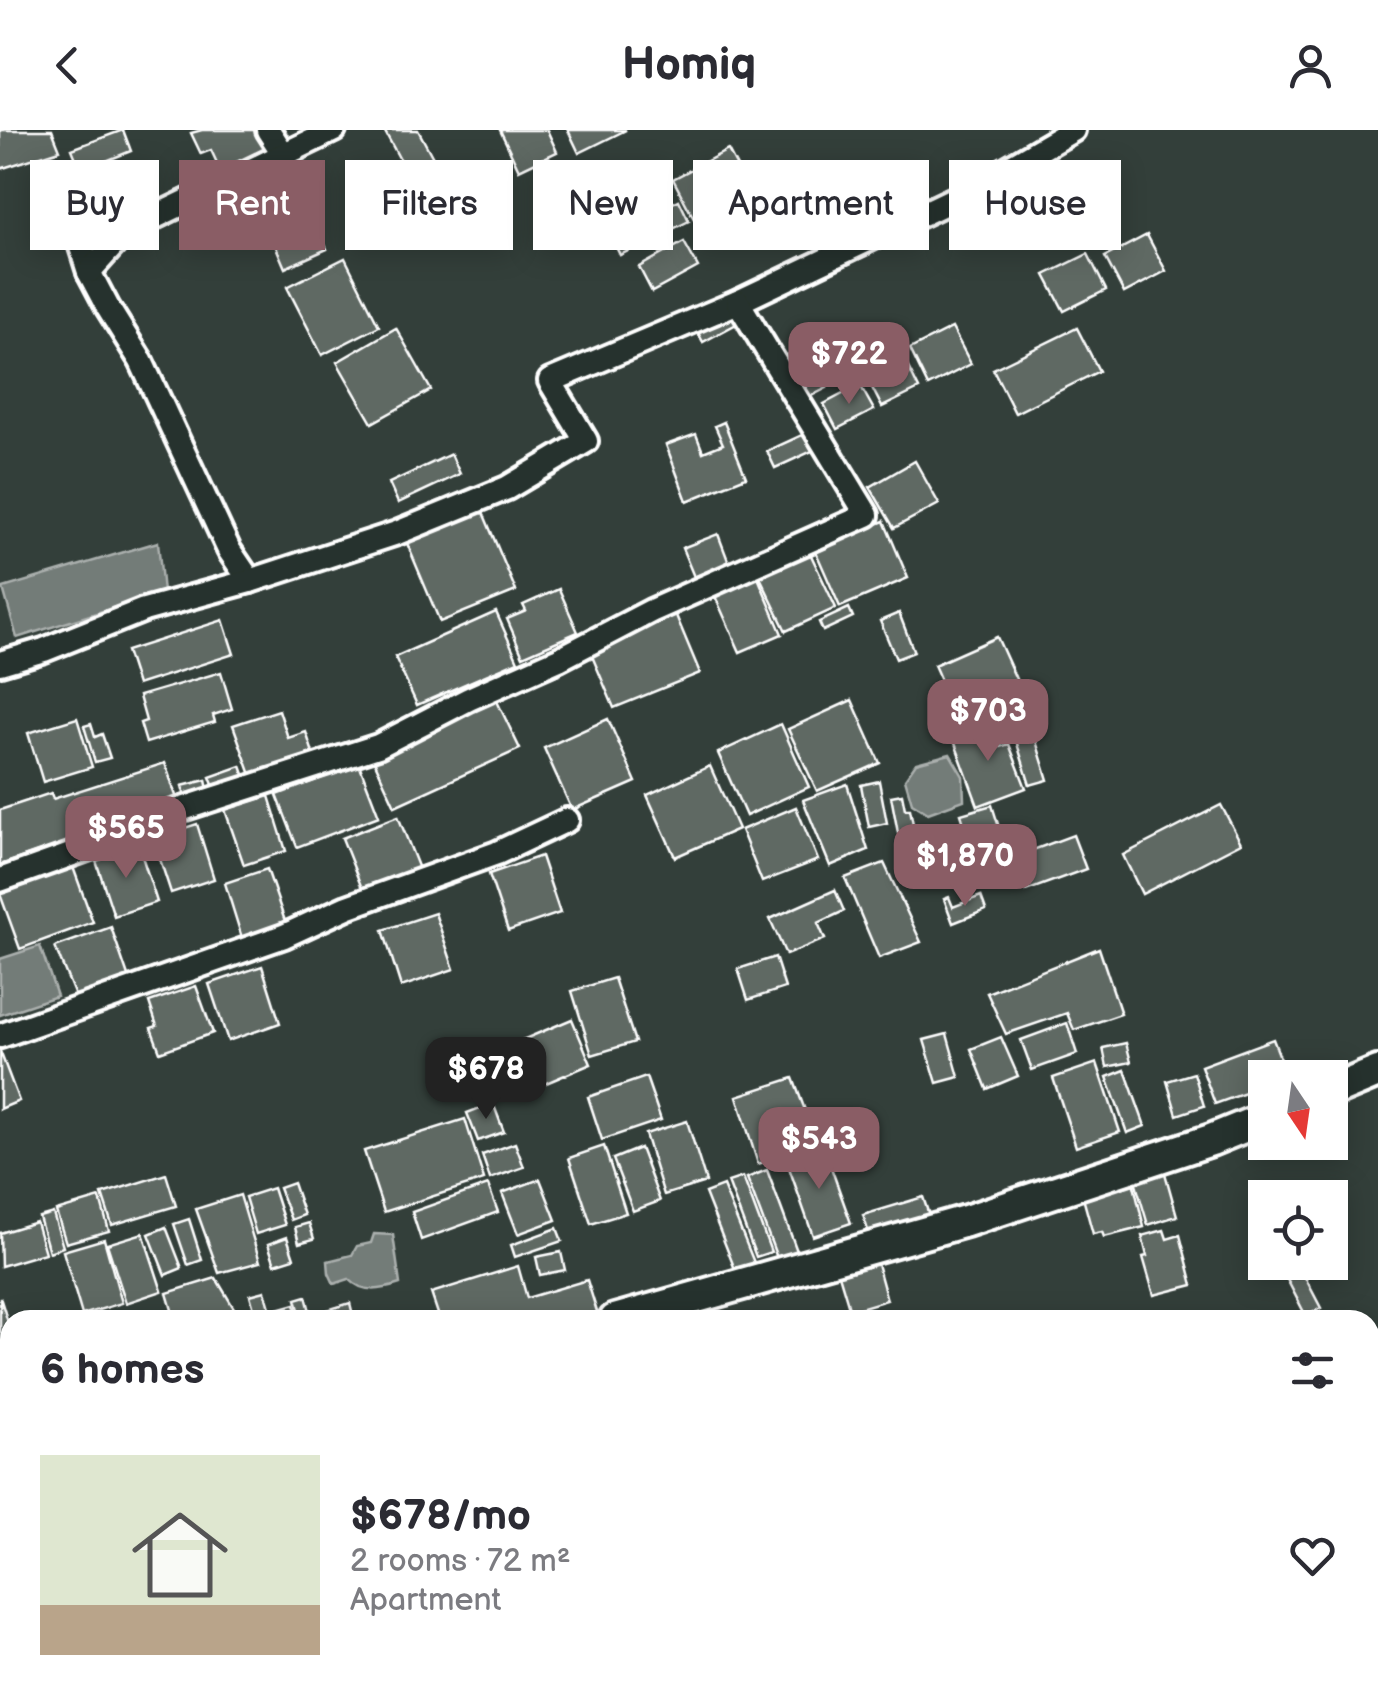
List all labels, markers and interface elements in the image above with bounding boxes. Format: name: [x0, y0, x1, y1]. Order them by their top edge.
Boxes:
icon: back: [40, 38, 95, 93]
text: Homiq: [622, 38, 756, 93]
icon: person: [1283, 38, 1338, 93]
chip: Buy: [30, 160, 159, 250]
chip: Rent: [179, 160, 325, 250]
chip: Filters: [345, 160, 513, 250]
chip: New: [533, 160, 673, 250]
chip: Apartment: [693, 160, 929, 250]
chip: House: [949, 160, 1121, 250]
pin: $722: [790, 322, 908, 407]
text: $722: [810, 335, 888, 374]
pin: $703: [929, 679, 1047, 764]
text: $703: [949, 692, 1027, 731]
pin: $565: [67, 796, 185, 881]
text: $565: [87, 809, 165, 848]
pin: $1,870: [884, 824, 1046, 909]
text: $1,870: [916, 837, 1014, 876]
pin: $678: [427, 1037, 545, 1122]
text: $678: [447, 1050, 525, 1089]
north arrow: [1248, 1060, 1348, 1160]
map controls: [1248, 1060, 1348, 1280]
pin: $543: [760, 1107, 878, 1192]
text: $543: [780, 1120, 858, 1159]
button: locate: [1248, 1180, 1348, 1280]
icon: filters: [1285, 1343, 1340, 1398]
text: 6 homes: [40, 1345, 204, 1396]
text: $678/mo: [350, 1491, 531, 1542]
icon: home: [120, 1495, 240, 1615]
icon: heart: [1285, 1528, 1340, 1583]
text: 2 rooms · 72 m²: [350, 1542, 571, 1581]
text: Apartment: [350, 1581, 501, 1620]

